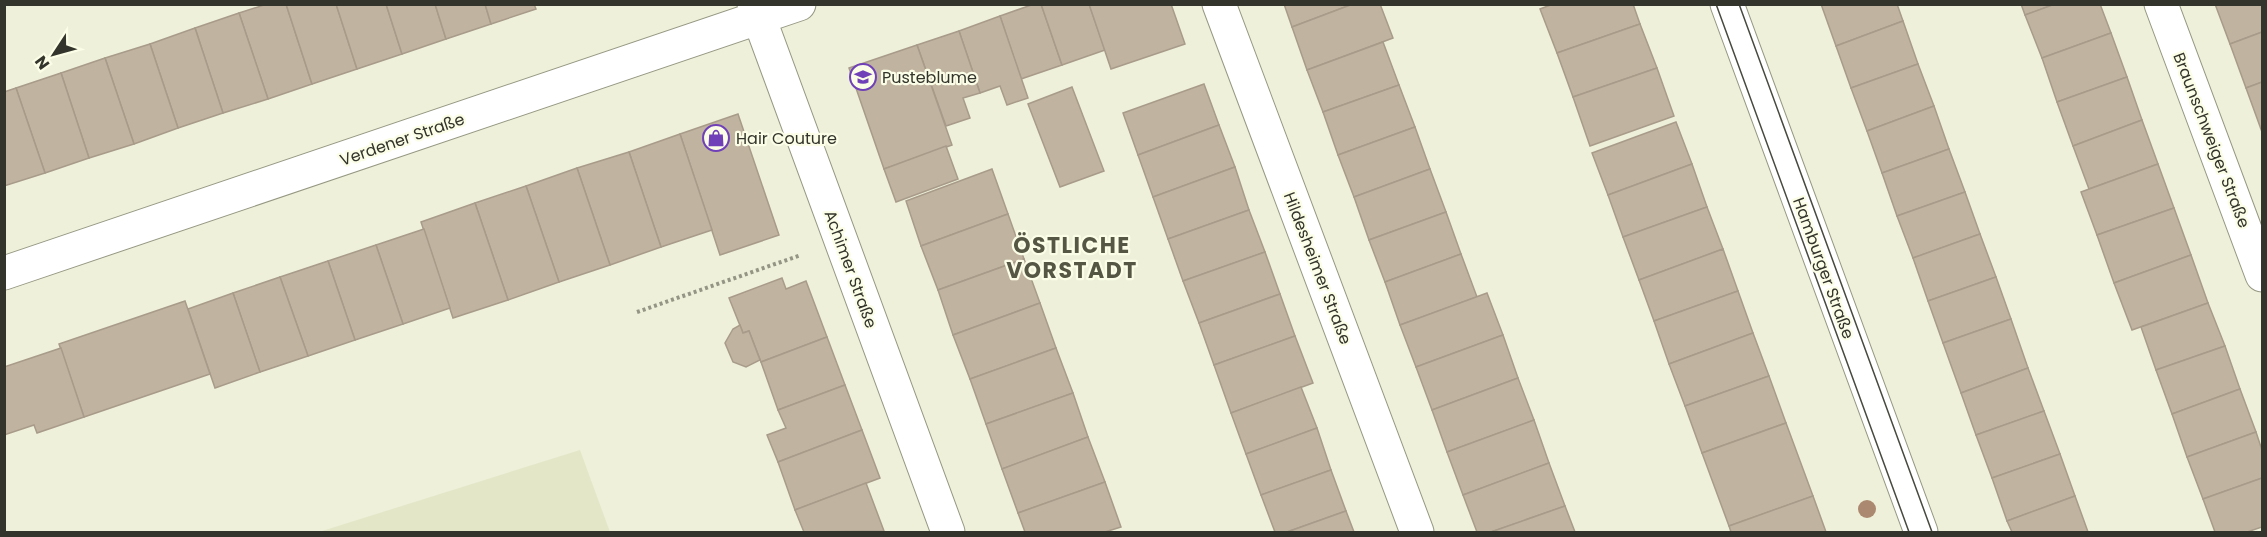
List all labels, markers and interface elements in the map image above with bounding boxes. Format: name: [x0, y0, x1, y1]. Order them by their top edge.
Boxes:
north arrow: [24, 24, 84, 84]
street label: Braunschweiger Straße: [2167, 49, 2256, 231]
text: N: [29, 51, 55, 74]
school or university icon: Pusteblume: [848, 62, 878, 92]
place label: Pusteblume: [882, 66, 977, 89]
street label: Verdener Straße: [337, 107, 468, 172]
shop icon: Hair Couture: [701, 123, 731, 153]
place label: Hair Couture: [736, 127, 837, 150]
street label: Hildesheimer Straße: [1278, 189, 1357, 348]
street label: Hamburger Straße: [1787, 194, 1860, 342]
street label: Achimer Straße: [818, 207, 883, 331]
district label: ÖSTLICHE VORSTADT: [1006, 230, 1138, 286]

